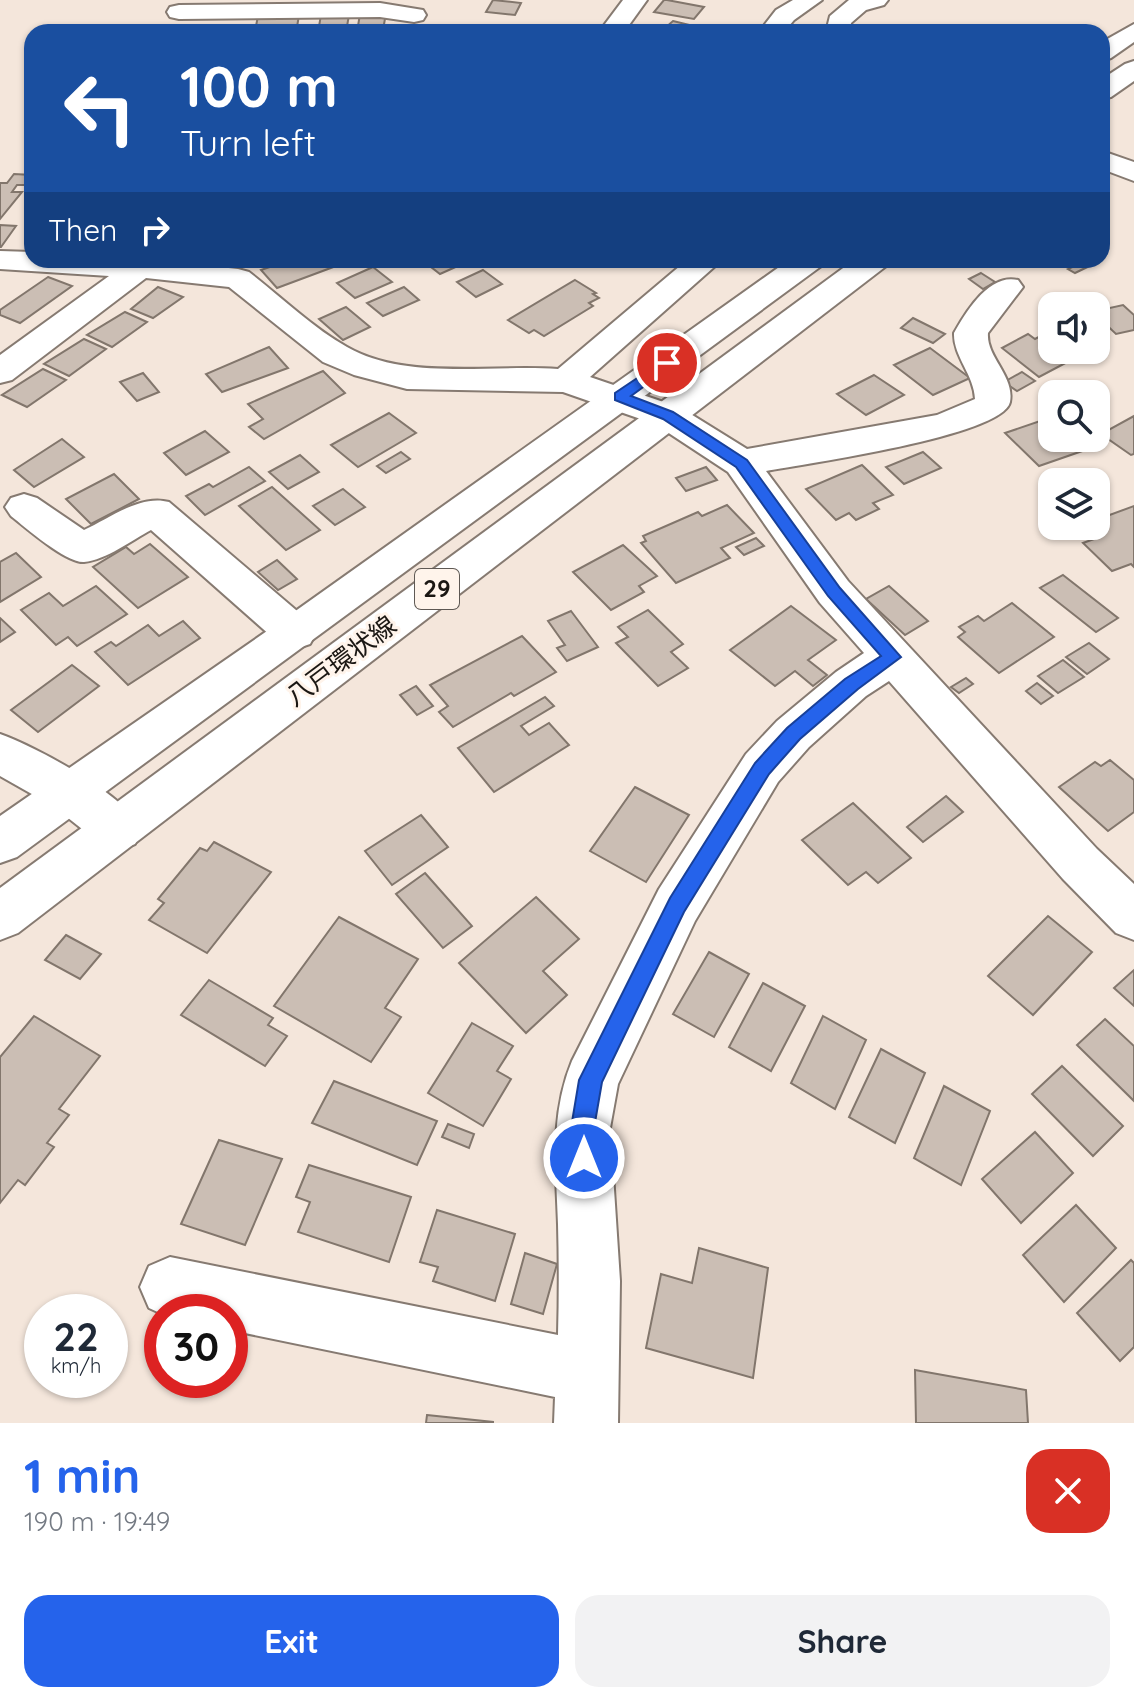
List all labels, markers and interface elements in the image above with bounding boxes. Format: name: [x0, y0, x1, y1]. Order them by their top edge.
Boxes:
text: 100 m: [180, 51, 338, 121]
icon: left: [48, 56, 152, 160]
text: Turn left: [180, 120, 316, 165]
icon: right: [133, 208, 177, 252]
text: Then: [48, 211, 117, 249]
map controls: [1038, 292, 1110, 540]
button: sound: [1038, 292, 1110, 364]
pin: [633, 329, 701, 397]
icon: arrive: [645, 341, 689, 385]
button: search: [1038, 380, 1110, 452]
button: layers: [1038, 468, 1110, 540]
road number: 29: [415, 569, 459, 609]
street label: 八戸環状線: [279, 608, 403, 713]
position arrow: [542, 1116, 626, 1200]
speed limit sign: 30: [144, 1294, 248, 1398]
text: 22: [53, 1311, 99, 1361]
text: km/h: [51, 1353, 101, 1378]
text: 1 min: [24, 1445, 140, 1505]
button: close: [1026, 1449, 1110, 1533]
text: 190 m · 19:49: [24, 1505, 170, 1538]
button: Exit: [24, 1595, 559, 1687]
button: Share: [575, 1595, 1110, 1687]

